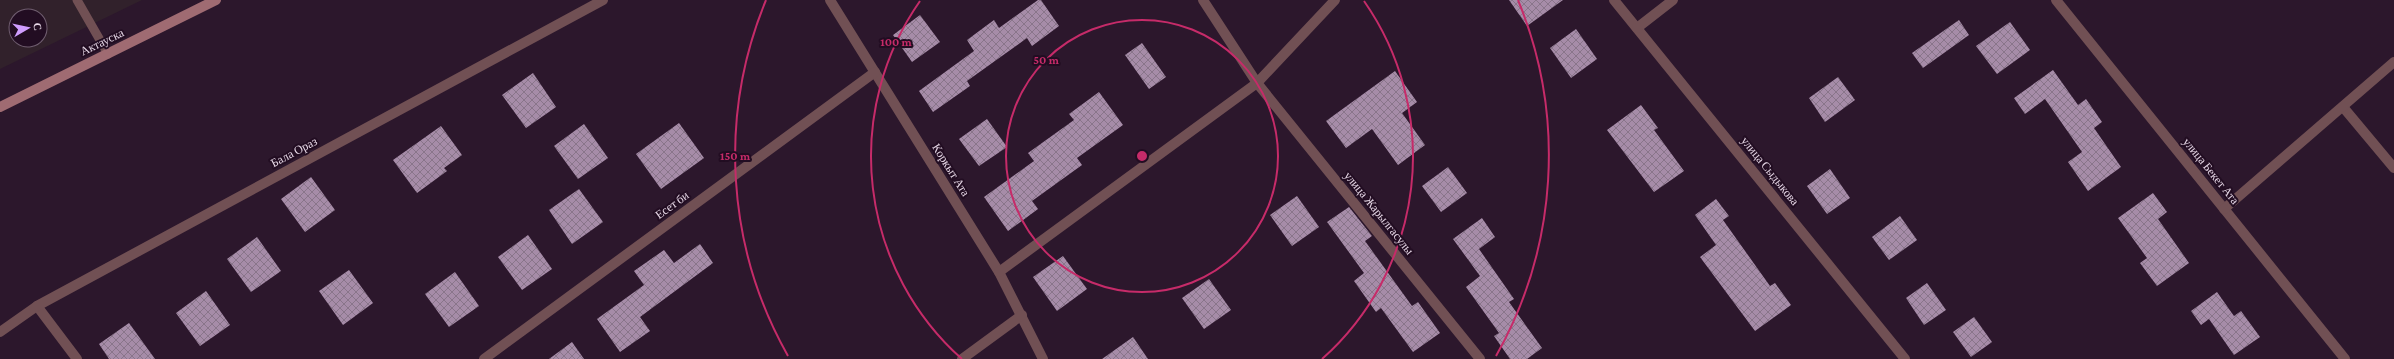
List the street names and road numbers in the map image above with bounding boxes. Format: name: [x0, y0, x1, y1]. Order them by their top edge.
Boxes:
street label: Актауска: [78, 25, 127, 59]
street label: Бала Ораз: [268, 134, 320, 170]
street label: улица Сыдыкова: [1738, 134, 1802, 209]
street label: улица Бекет Ата: [2180, 135, 2242, 207]
street label: Коркыт Ата: [929, 141, 973, 200]
street label: улица Жарылгасулы: [1341, 169, 1417, 257]
street label: Есет би: [652, 188, 692, 222]

